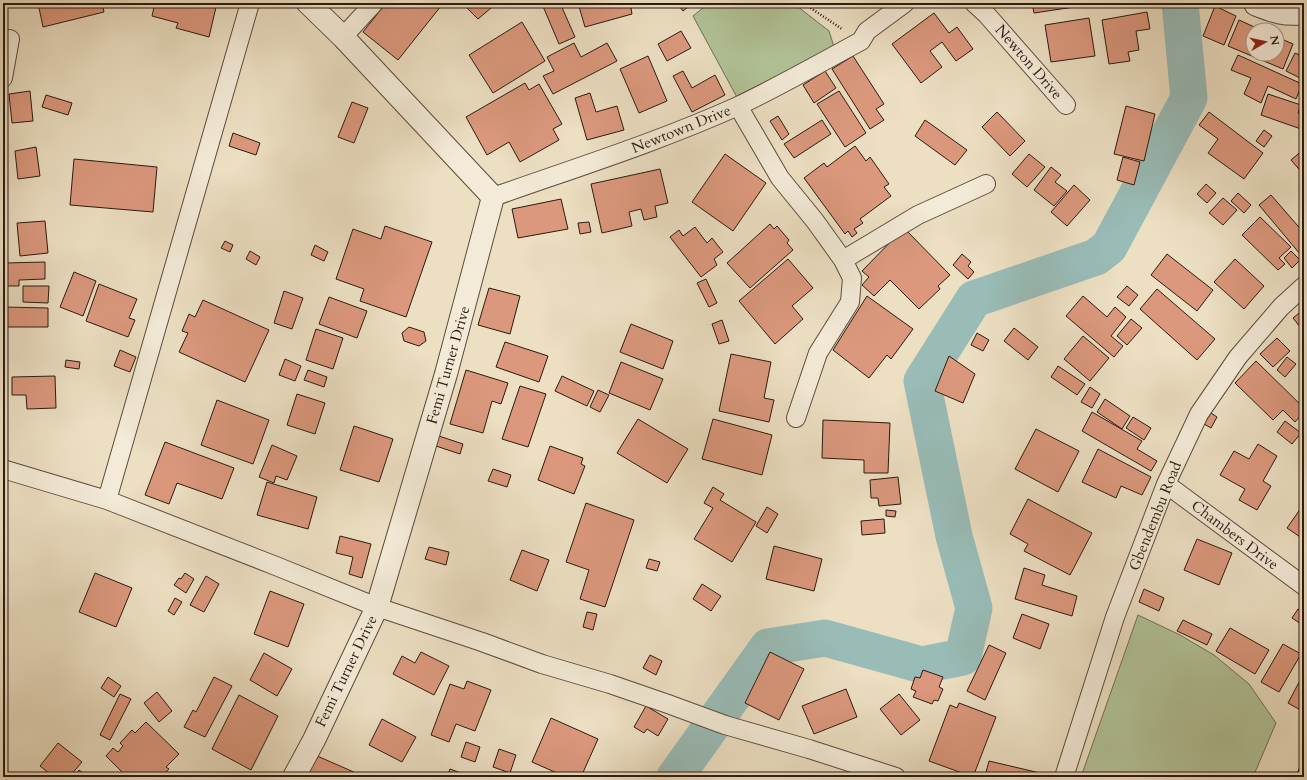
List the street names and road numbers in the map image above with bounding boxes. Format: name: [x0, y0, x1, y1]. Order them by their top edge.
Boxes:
street label: Newton Drive: [991, 20, 1067, 104]
street label: Newtown Drive: [628, 100, 734, 158]
street label: Femi Turner Drive: [422, 303, 474, 426]
street label: Gbendembu Road: [1124, 458, 1186, 574]
street label: Chambers Drive: [1187, 496, 1283, 575]
street label: Femi Turner Drive: [310, 612, 382, 730]

